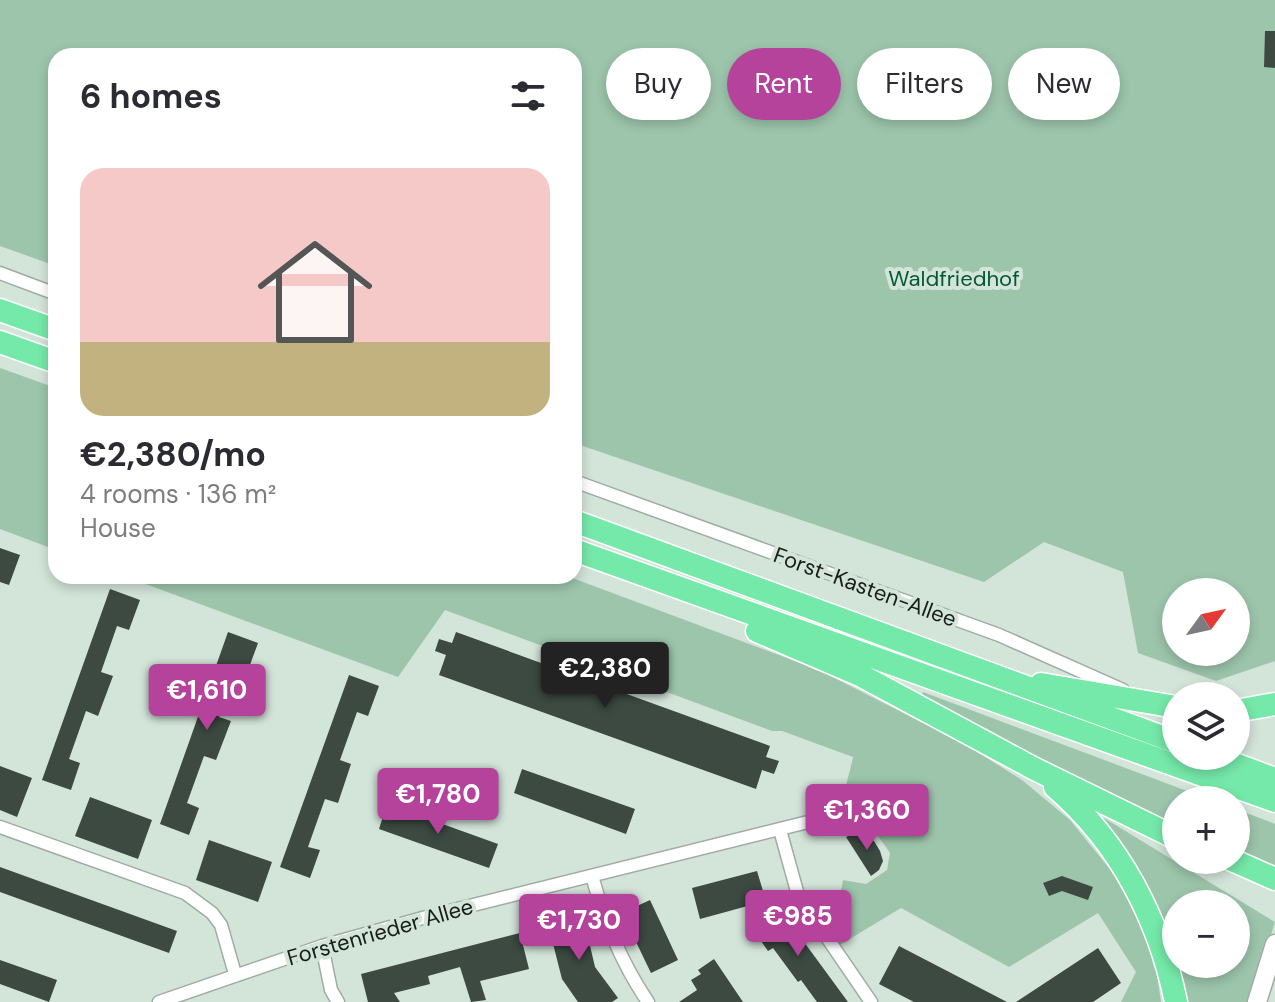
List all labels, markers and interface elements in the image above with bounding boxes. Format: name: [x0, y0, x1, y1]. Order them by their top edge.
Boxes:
chip: Buy: [606, 48, 711, 120]
chip: Rent: [727, 48, 841, 120]
chip: Filters: [857, 48, 992, 120]
chip: New: [1008, 48, 1120, 120]
text: 6 homes: [80, 74, 222, 119]
icon: filters: [506, 74, 550, 118]
icon: home: [243, 220, 387, 364]
park label: Waldfriedhof: [888, 264, 1020, 293]
text: €2,380/mo: [80, 432, 266, 477]
text: 4 rooms · 136 m²: [80, 477, 276, 511]
text: House: [80, 511, 156, 545]
street label: Forst-Kasten-Allee: [770, 540, 960, 634]
north arrow: [1162, 578, 1250, 666]
map controls: [1162, 578, 1250, 978]
pin: €2,380: [540, 642, 670, 710]
text: €2,380: [559, 651, 651, 685]
pin: €1,610: [142, 664, 272, 732]
text: €1,610: [167, 673, 247, 707]
button: layers: [1162, 682, 1250, 770]
pin: €1,780: [373, 768, 503, 836]
text: €1,780: [396, 777, 480, 811]
pin: €1,360: [802, 784, 932, 852]
button: +: [1162, 786, 1250, 874]
text: €1,360: [824, 793, 910, 827]
pin: €985: [751, 890, 845, 958]
button: −: [1162, 890, 1250, 978]
street label: Forstenrieder Allee: [284, 892, 476, 972]
pin: €1,730: [514, 894, 644, 962]
text: €985: [763, 899, 833, 933]
text: €1,730: [537, 903, 621, 937]

